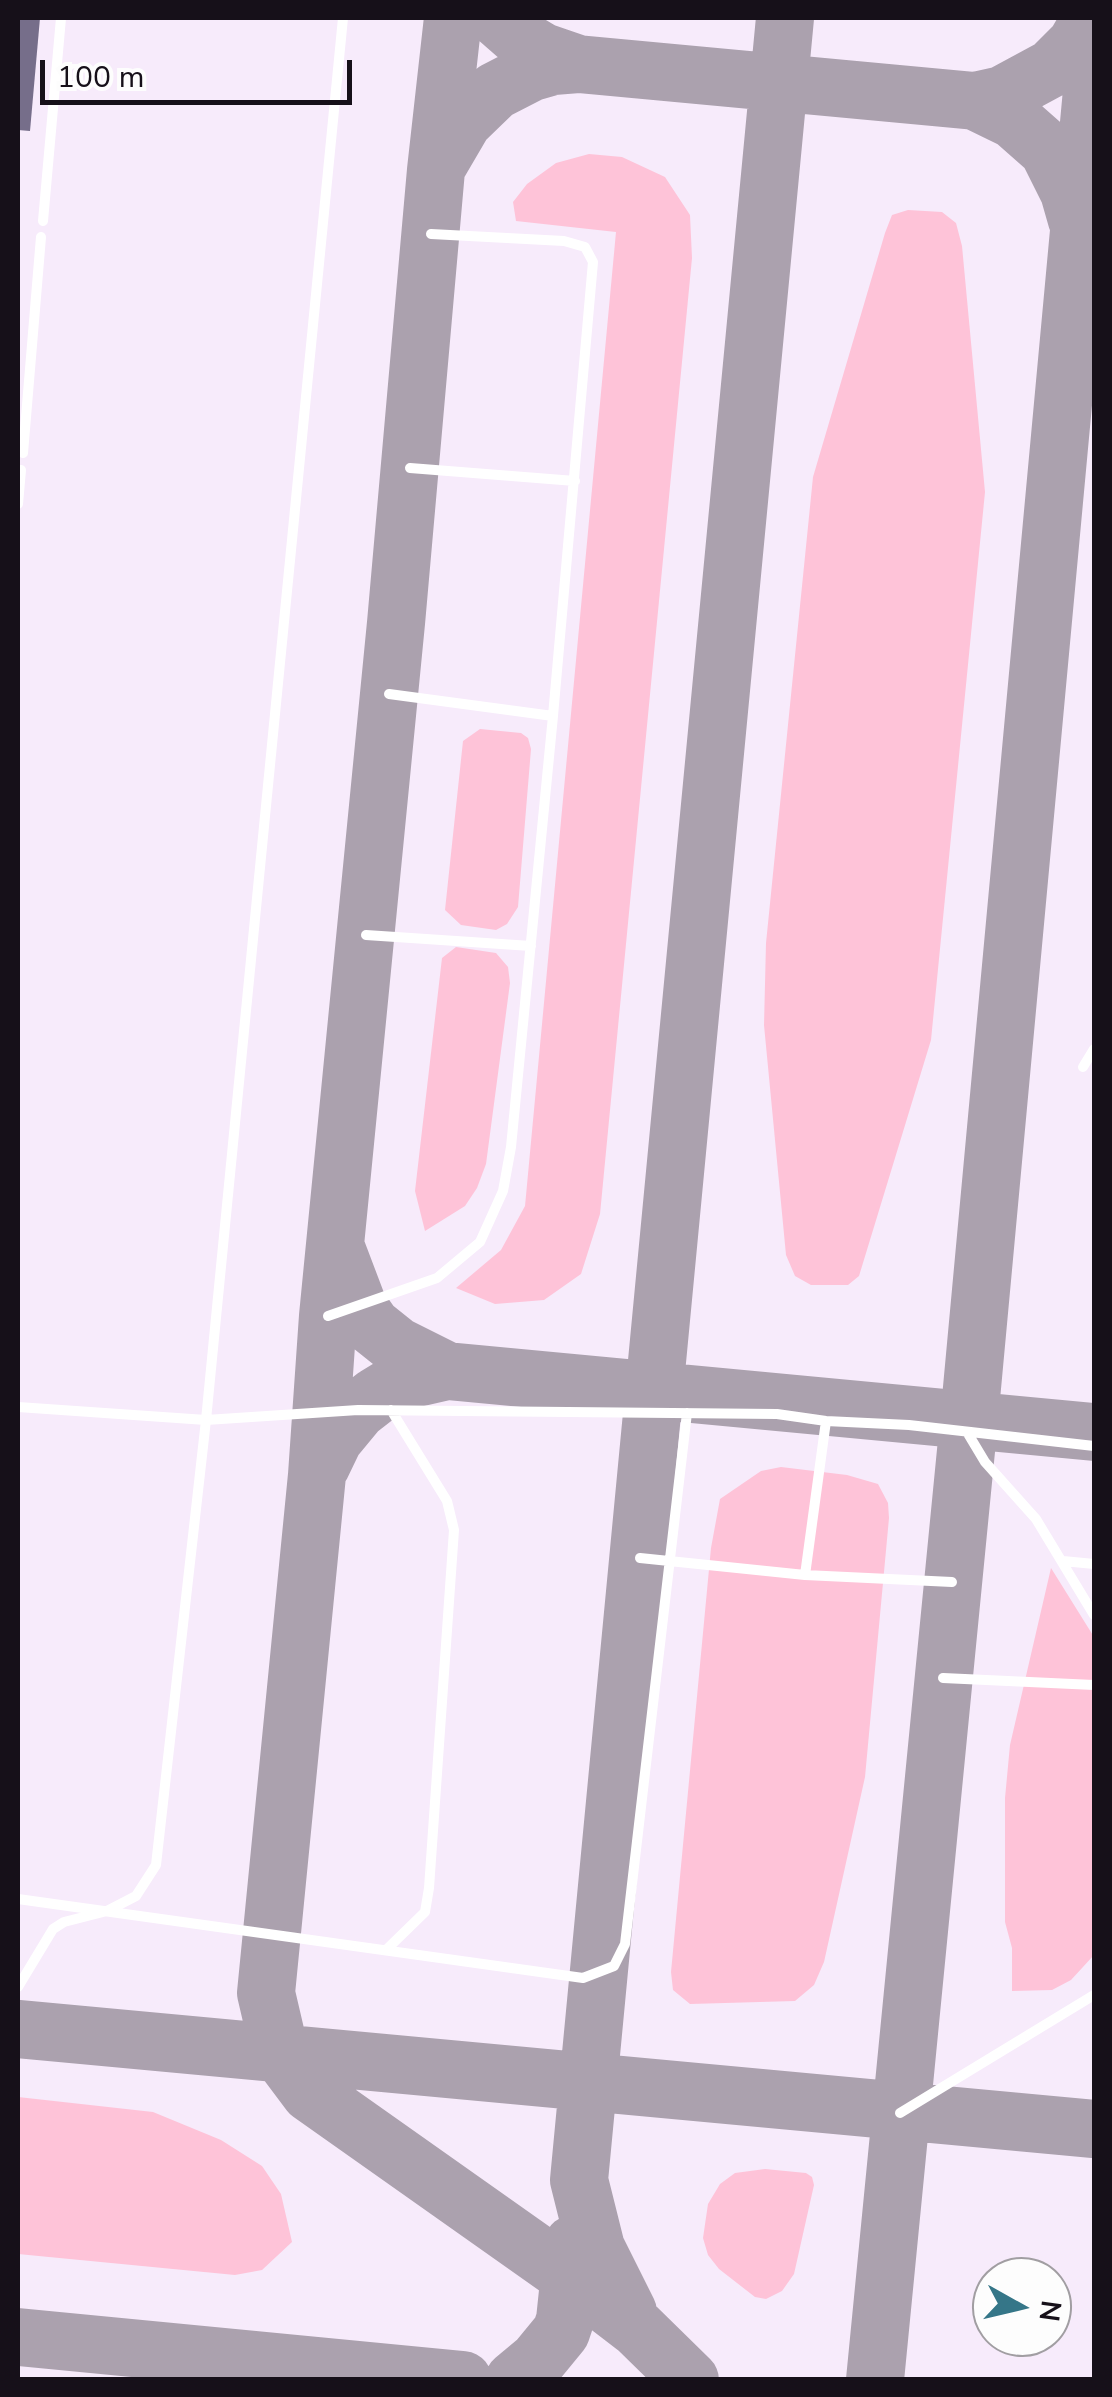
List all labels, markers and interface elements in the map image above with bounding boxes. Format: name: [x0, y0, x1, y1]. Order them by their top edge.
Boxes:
scale bar: [45, 40, 358, 102]
text: 100 m: [57, 57, 144, 98]
north arrow: [972, 2257, 1072, 2357]
text: N: [1029, 2298, 1070, 2324]

